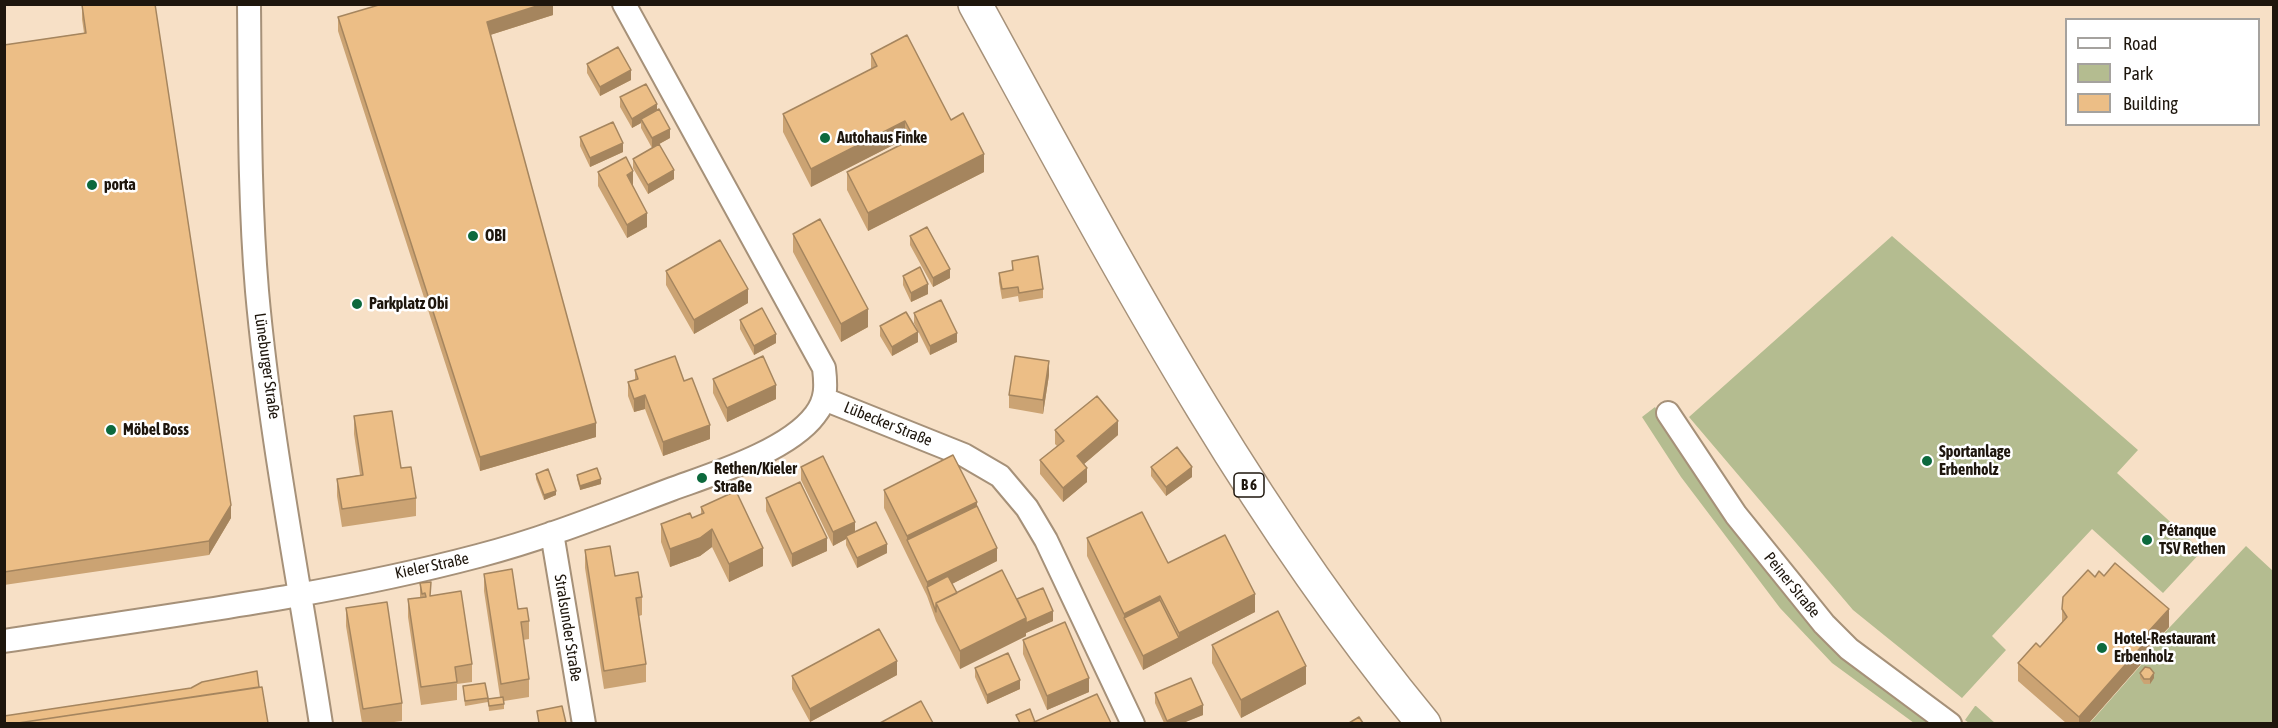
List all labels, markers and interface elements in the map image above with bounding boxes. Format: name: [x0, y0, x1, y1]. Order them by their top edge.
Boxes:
legend: [2065, 18, 2260, 126]
text: Road: [2123, 33, 2157, 54]
text: Park: [2123, 63, 2153, 84]
text: Building: [2123, 93, 2178, 114]
place label: Autohaus Finke: [837, 128, 927, 148]
marker: Autohaus Finke: [818, 131, 832, 145]
place label: porta: [104, 175, 136, 195]
marker: porta: [85, 178, 99, 192]
place label: OBI: [485, 226, 506, 246]
marker: OBI: [466, 229, 480, 243]
place label: Parkplatz Obi: [369, 294, 448, 314]
marker: Parkplatz Obi: [350, 297, 364, 311]
street label: Lüneburger Straße: [250, 312, 284, 420]
street label: Lübecker Straße: [841, 398, 935, 450]
place label: Möbel Boss: [123, 420, 189, 440]
marker: Möbel Boss: [104, 423, 118, 437]
place label: Sportanlage Erbenholz: [1939, 442, 2011, 480]
marker: Sportanlage Erbenholz: [1920, 454, 1934, 468]
place label: Rethen/Kieler Straße: [714, 459, 797, 497]
marker: Rethen/Kieler Straße: [695, 471, 709, 485]
road number: B 6: [1234, 473, 1264, 497]
place label: Pétanque TSV Rethen: [2159, 521, 2225, 559]
marker: Pétanque TSV Rethen: [2140, 533, 2154, 547]
street label: Peiner Straße: [1760, 548, 1824, 622]
street label: Kieler Straße: [393, 549, 471, 583]
street label: Stralsunder Straße: [550, 573, 586, 683]
place label: Hotel-Restaurant Erbenholz: [2114, 629, 2216, 667]
marker: Hotel-Restaurant Erbenholz: [2095, 641, 2109, 655]

